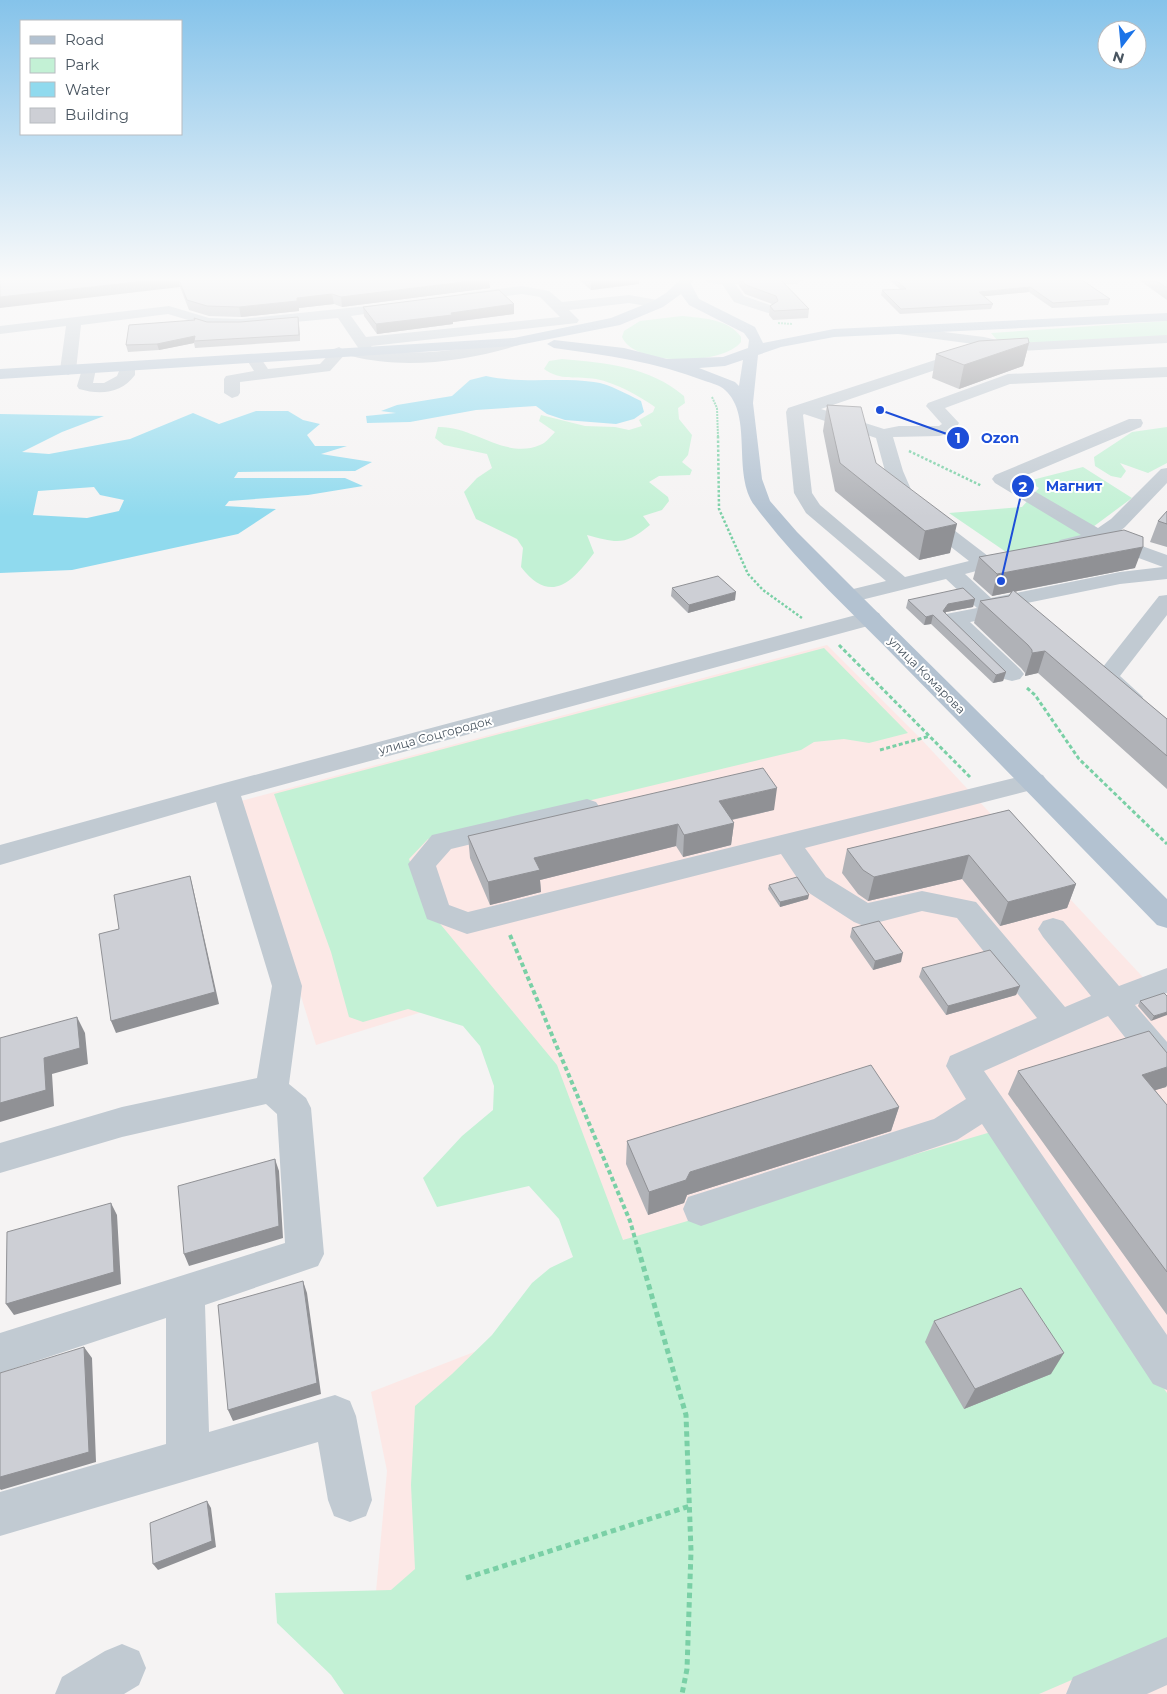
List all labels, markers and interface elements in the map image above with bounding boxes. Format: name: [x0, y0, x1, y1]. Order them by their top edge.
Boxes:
legend: [20, 20, 182, 135]
north arrow: [1097, 20, 1147, 70]
text: Road: [65, 30, 104, 49]
text: N: [1110, 47, 1126, 68]
text: Park: [65, 55, 99, 74]
text: Water: [65, 80, 111, 99]
text: Building: [65, 105, 129, 124]
callout: Ozon: [946, 424, 1029, 453]
text: 1: [955, 428, 961, 447]
text: Ozon: [981, 429, 1019, 447]
callout: Магнит: [1010, 472, 1112, 501]
text: 2: [1019, 477, 1028, 496]
text: Магнит: [1046, 477, 1103, 495]
street label: улица Комарова: [885, 633, 969, 717]
street label: улица Соцгородок: [376, 713, 493, 758]

